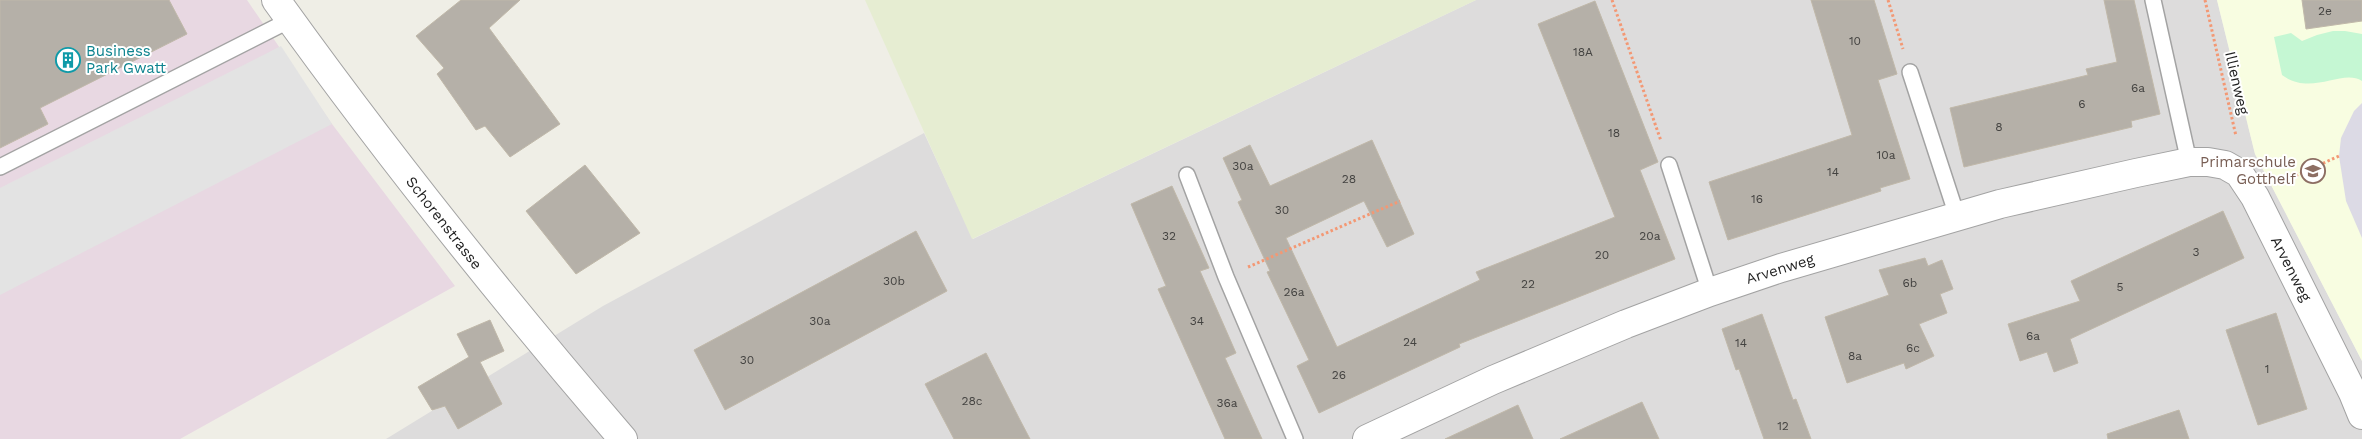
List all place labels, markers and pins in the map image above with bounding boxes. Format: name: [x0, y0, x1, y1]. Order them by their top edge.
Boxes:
place label: Business Park Gwatt: [86, 42, 167, 77]
building icon: Business Park Gwatt: [55, 47, 81, 73]
place label: Primarschule Gotthelf: [2200, 153, 2296, 188]
school or university icon: Primarschule Gotthelf: [2300, 158, 2326, 184]

